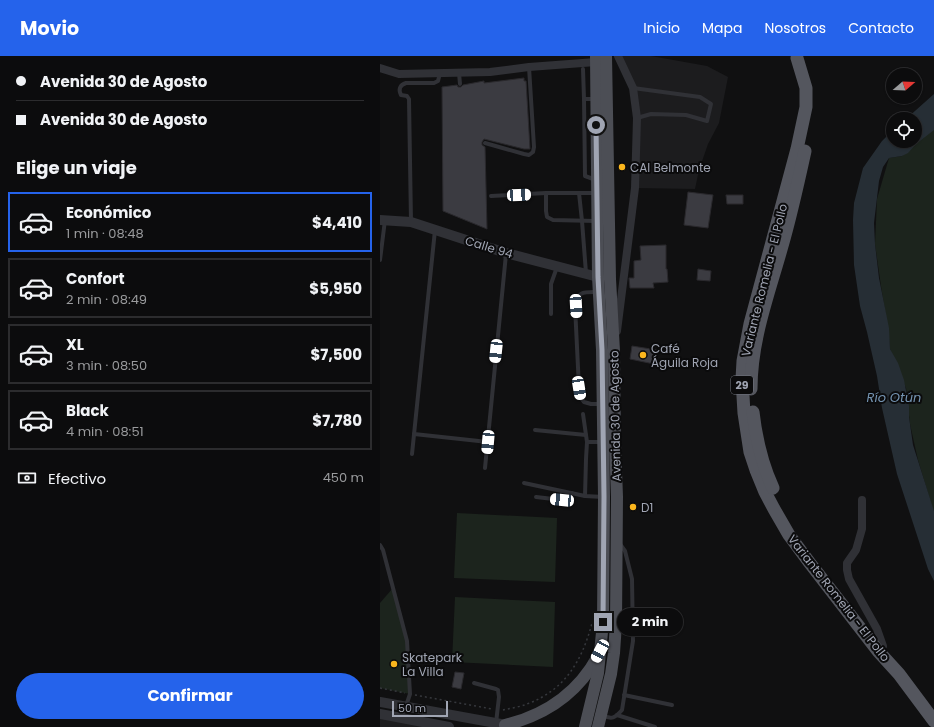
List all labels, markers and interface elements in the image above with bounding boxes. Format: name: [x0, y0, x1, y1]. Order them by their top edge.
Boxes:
text: Movio: [20, 15, 79, 42]
text: Inicio: [643, 18, 680, 38]
text: Mapa: [702, 18, 743, 38]
text: Nosotros: [765, 18, 826, 38]
text: Contacto: [848, 18, 914, 38]
north arrow: [886, 68, 922, 104]
map controls: [886, 68, 922, 148]
text: Avenida 30 de Agosto: [40, 71, 207, 92]
text: Avenida 30 de Agosto: [40, 109, 207, 130]
button: locate: [886, 112, 922, 148]
route start: [587, 116, 605, 134]
text: Elige un viaje: [16, 155, 137, 180]
place label: CAI Belmonte: [630, 159, 711, 176]
marker: CAI Belmonte: [617, 162, 627, 172]
car: [507, 188, 531, 202]
text: Económico: [66, 202, 151, 223]
street label: Variante Romelia - El Pollo: [737, 202, 791, 358]
icon: car: [18, 204, 54, 240]
text: $4,410: [312, 212, 362, 233]
text: 1 min · 08:48: [66, 224, 144, 243]
street label: Calle 94: [463, 232, 515, 262]
text: Confort: [66, 268, 125, 289]
icon: car: [18, 270, 54, 306]
text: $5,950: [309, 278, 362, 299]
text: 2 min · 08:49: [66, 290, 147, 309]
car: [569, 294, 583, 318]
text: XL: [66, 334, 84, 355]
icon: car: [18, 336, 54, 372]
car: [489, 338, 503, 364]
place label: Café Águila Roja: [651, 340, 718, 371]
text: $7,500: [310, 344, 362, 365]
street label: Avenida 30 de Agosto: [605, 350, 625, 482]
marker: Café Águila Roja: [638, 350, 648, 360]
text: 3 min · 08:50: [66, 356, 147, 375]
car: [571, 375, 587, 401]
road number: 29: [731, 376, 753, 394]
water label: Río Otún: [867, 388, 921, 407]
text: Black: [66, 400, 109, 421]
icon: car: [18, 402, 54, 438]
text: $7,780: [312, 410, 362, 431]
text: 4 min · 08:51: [66, 422, 144, 441]
car: [481, 430, 495, 454]
icon: cash: [16, 467, 38, 489]
text: Efectivo: [48, 468, 106, 489]
text: 450 m: [323, 468, 364, 487]
car: [549, 493, 575, 507]
place label: D1: [641, 499, 653, 516]
marker: D1: [628, 502, 638, 512]
street label: Variante Romelia - El Pollo: [784, 531, 894, 665]
callout: 2 min: [617, 608, 683, 636]
text: 2 min: [632, 612, 668, 631]
route end: [594, 613, 612, 631]
car: [589, 638, 611, 664]
place label: Skatepark La Villa: [402, 649, 463, 680]
marker: Skatepark La Villa: [389, 659, 399, 669]
button: Confirmar: [16, 673, 364, 719]
scale bar: [392, 699, 448, 718]
text: 50 m: [398, 700, 426, 716]

